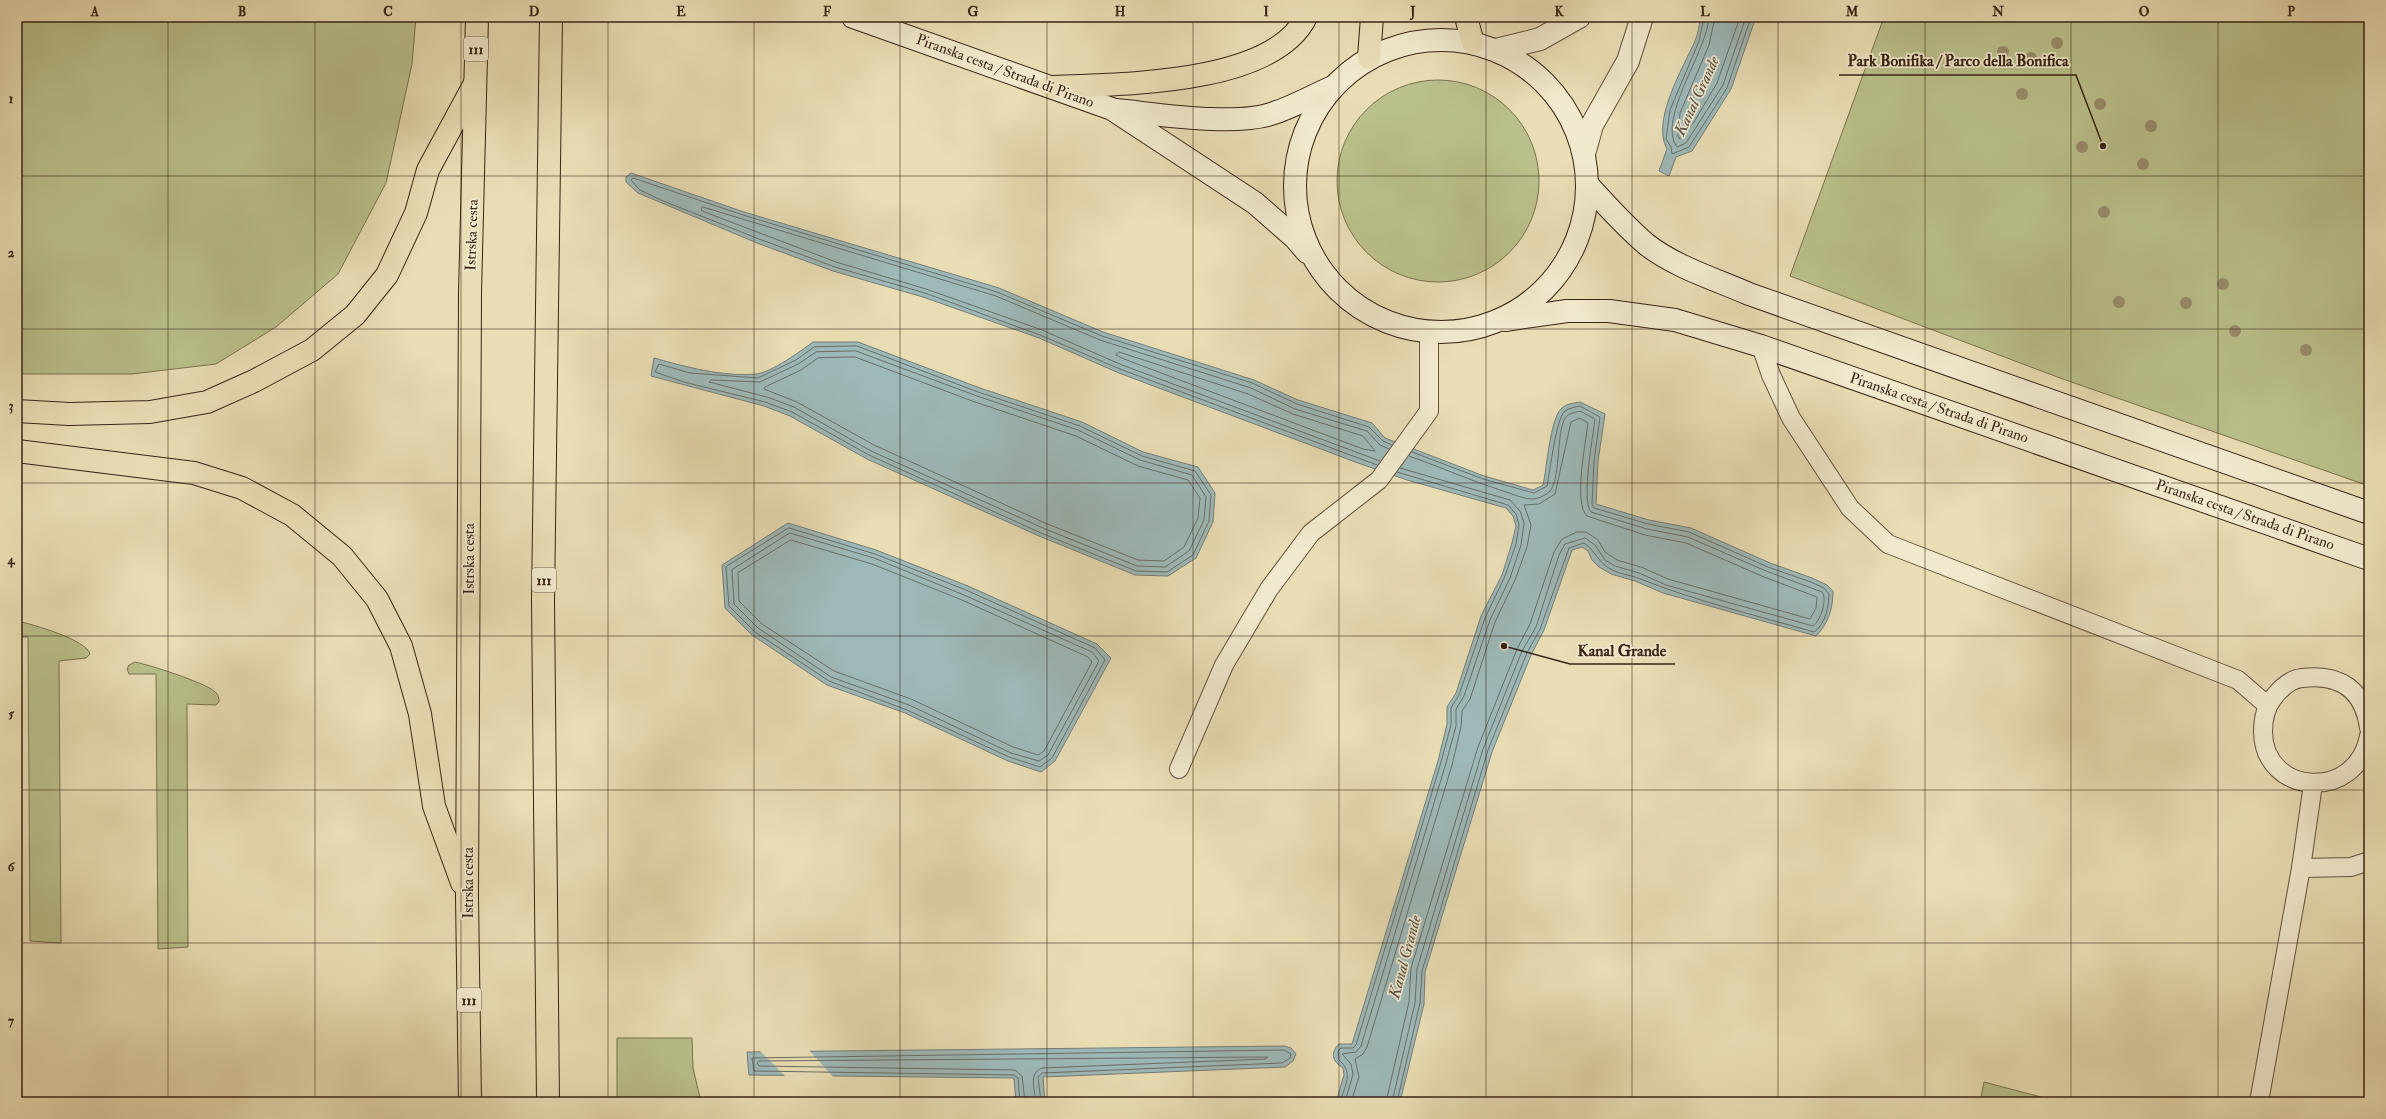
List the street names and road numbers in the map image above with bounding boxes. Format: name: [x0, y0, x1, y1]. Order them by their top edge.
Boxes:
street label: Piranska cesta / Strada di Pirano: [913, 30, 1097, 112]
road number: 111: [464, 37, 488, 61]
street label: Istrska cesta: [461, 198, 483, 271]
street label: Piranska cesta / Strada di Pirano: [1847, 368, 2031, 448]
street label: Piranska cesta / Strada di Pirano: [2153, 475, 2337, 555]
street label: Istrska cesta: [460, 522, 479, 595]
road number: 111: [532, 568, 556, 592]
street label: Istrska cesta: [459, 846, 478, 919]
road number: 111: [457, 988, 481, 1012]

